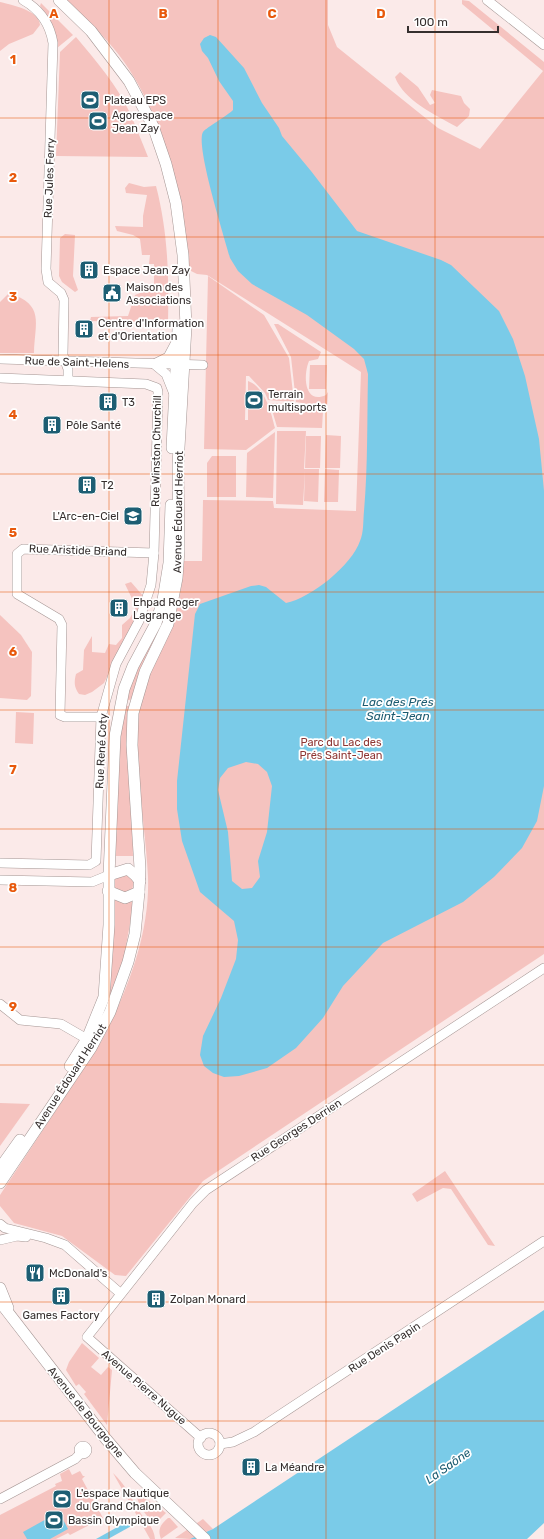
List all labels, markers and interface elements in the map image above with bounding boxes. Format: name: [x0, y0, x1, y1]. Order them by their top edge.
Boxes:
text: A: [49, 6, 59, 21]
text: B: [158, 6, 168, 21]
text: C: [267, 6, 277, 21]
text: D: [376, 6, 386, 21]
scale bar: [408, 8, 498, 34]
text: 100 m: [414, 15, 448, 29]
text: 1: [10, 52, 16, 67]
sports icon: Plateau EPS: [79, 89, 101, 111]
place label: Plateau EPS: [104, 94, 166, 107]
place label: Agorespace Jean Zay: [112, 109, 173, 135]
sports icon: Agorespace Jean Zay: [87, 110, 109, 132]
street label: Rue Jules Ferry: [42, 138, 57, 218]
text: 2: [9, 170, 17, 185]
building icon: Espace Jean Zay: [78, 259, 100, 281]
place label: Espace Jean Zay: [103, 264, 190, 277]
place label: Maison des Associations: [126, 281, 192, 307]
public building icon: Maison des Associations: [101, 282, 123, 304]
text: 3: [9, 289, 18, 304]
place label: Centre d'Information et d'Orientation: [98, 317, 204, 343]
building icon: Centre d'Information et d'Orientation: [73, 318, 95, 340]
street label: Rue de Saint-Helens: [24, 354, 130, 371]
place label: Terrain multisports: [268, 388, 327, 414]
sports icon: Terrain multisports: [243, 389, 265, 411]
building icon: T3: [97, 391, 119, 413]
street label: Rue Winston Churchill: [149, 395, 164, 507]
place label: T3: [122, 396, 135, 409]
text: 4: [9, 407, 18, 422]
building icon: Pôle Santé: [41, 414, 63, 436]
place label: Pôle Santé: [66, 419, 121, 432]
street label: Avenue Édouard Herriot: [171, 450, 186, 573]
building icon: T2: [76, 474, 98, 496]
place label: T2: [101, 479, 114, 492]
school or university icon: L'Arc-en-Ciel: [122, 505, 144, 527]
place label: L'Arc-en-Ciel: [53, 510, 119, 523]
text: 5: [9, 525, 17, 540]
street label: Rue Aristide Briand: [29, 542, 127, 559]
place label: Ehpad Roger Lagrange: [133, 596, 199, 622]
building icon: Ehpad Roger Lagrange: [108, 597, 130, 619]
text: 6: [9, 644, 18, 659]
water label: Lac des Prés Saint-Jean: [362, 695, 434, 723]
street label: Rue René Coty: [93, 713, 110, 789]
park label: Parc du Lac des Prés Saint-Jean: [300, 736, 383, 762]
text: 7: [9, 762, 17, 777]
text: 8: [9, 880, 18, 895]
text: 9: [9, 999, 17, 1014]
street label: Avenue Édouard Herriot: [32, 1021, 110, 1131]
street label: Rue Georges Derrien: [249, 1096, 344, 1165]
restaurant icon: McDonald's: [24, 1262, 46, 1284]
place label: McDonald's: [49, 1267, 108, 1280]
building icon: Games Factory: [50, 1285, 72, 1307]
building icon: Zolpan Monard: [145, 1288, 167, 1310]
place label: Zolpan Monard: [170, 1293, 246, 1306]
place label: Games Factory: [23, 1309, 99, 1322]
street label: Rue Denis Papin: [346, 1319, 423, 1375]
street label: Avenue Pierre Nugue: [99, 1347, 189, 1428]
street label: Avenue de Bourgogne: [45, 1364, 126, 1460]
water label: La Saône: [423, 1445, 474, 1487]
building icon: La Méandre: [240, 1456, 262, 1478]
place label: La Méandre: [265, 1461, 324, 1474]
place label: L'espace Nautique du Grand Chalon: [76, 1487, 169, 1513]
sports icon: L'espace Nautique du Grand Chalon: [51, 1488, 73, 1510]
sports icon: Bassin Olympique: [43, 1509, 65, 1531]
place label: Bassin Olympique: [68, 1514, 159, 1527]

